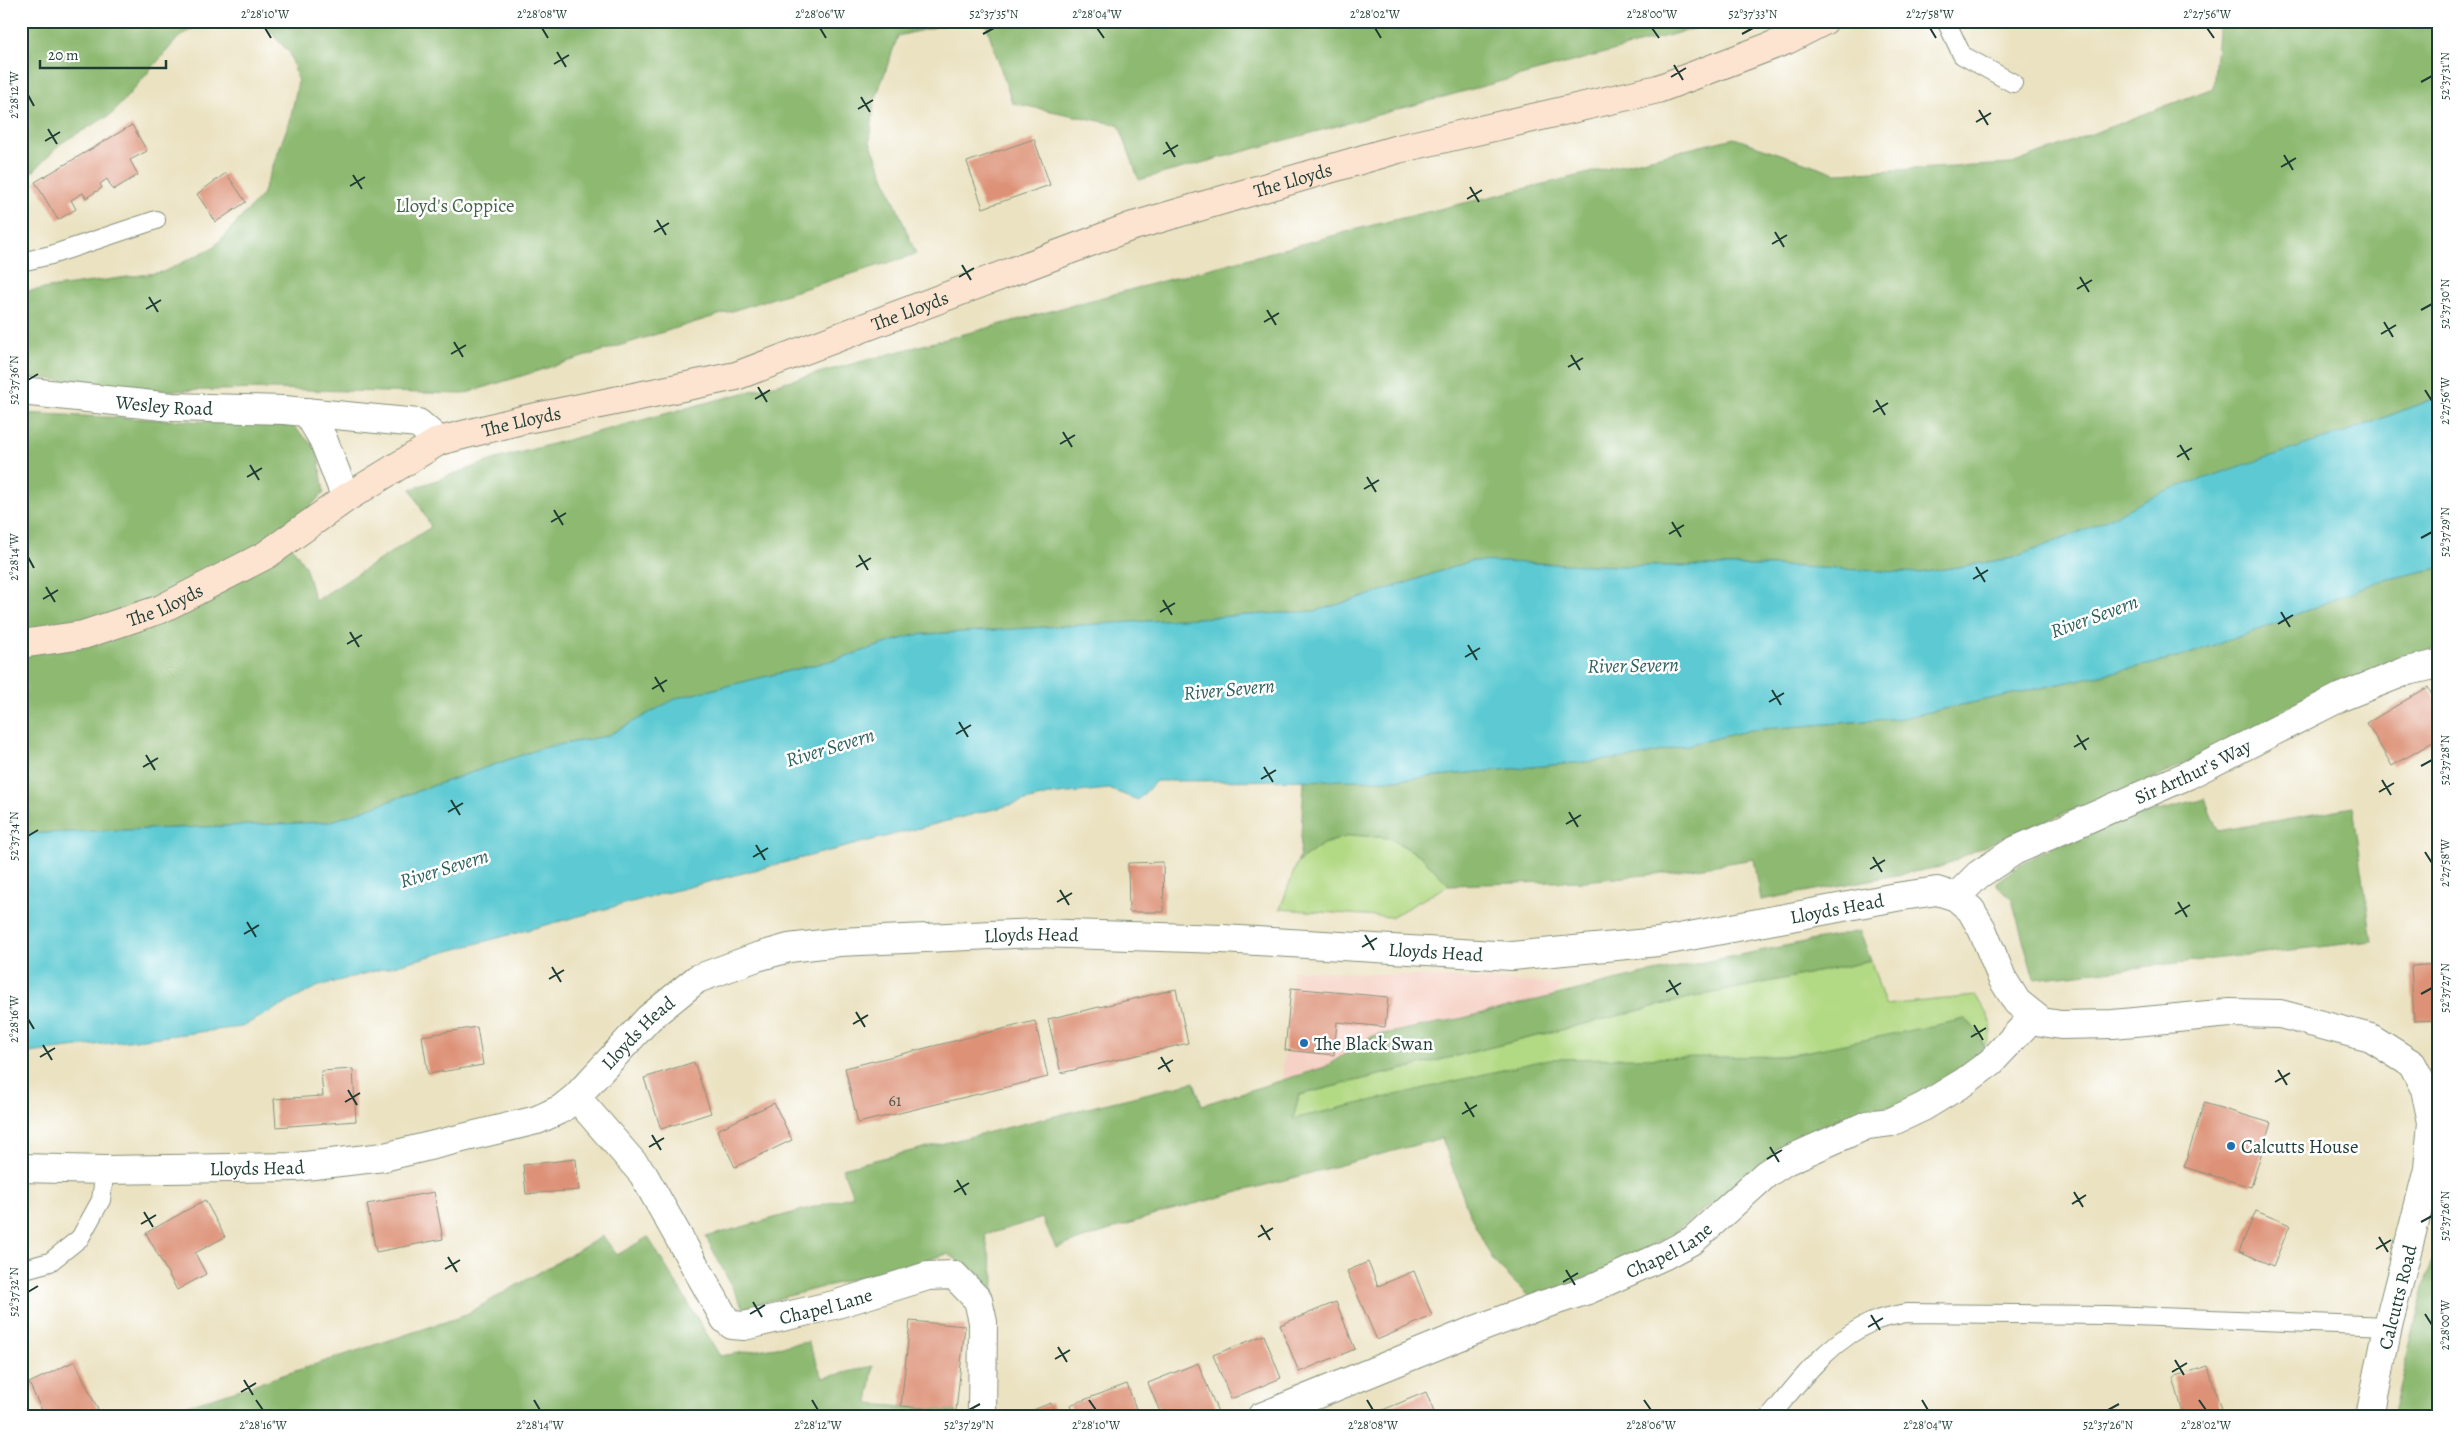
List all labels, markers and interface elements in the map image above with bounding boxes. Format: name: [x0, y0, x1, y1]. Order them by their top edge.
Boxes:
text: 2°28'10"W: [241, 6, 290, 22]
text: 2°28'08"W: [517, 6, 568, 22]
text: 2°28'06"W: [795, 6, 846, 22]
text: 52°37'35"N: [970, 6, 1019, 22]
text: 2°28'04"W: [1072, 6, 1123, 22]
text: 2°28'02"W: [1350, 6, 1401, 22]
text: 2°28'00"W: [1627, 6, 1678, 22]
text: 52°37'33"N: [1729, 6, 1778, 22]
text: 2°27'58"W: [1906, 6, 1955, 22]
text: 2°27'56"W: [2183, 6, 2232, 22]
scale bar: [40, 38, 166, 70]
text: 20 m: [48, 45, 79, 65]
text: 52°37'31"N: [2437, 52, 2453, 100]
text: 2°28'12"W: [6, 70, 22, 119]
street label: The Lloyds: [1251, 157, 1335, 204]
park label: Lloyd's Coppice: [395, 193, 515, 219]
text: 52°37'30"N: [2437, 279, 2453, 329]
street label: The Lloyds: [868, 285, 952, 338]
text: 52°37'36"N: [6, 355, 22, 405]
text: 2°27'56"W: [2437, 376, 2453, 425]
street label: Wesley Road: [113, 389, 214, 422]
street label: The Lloyds: [479, 400, 563, 444]
text: 52°37'29"N: [2437, 507, 2453, 557]
text: 2°28'14"W: [6, 533, 22, 581]
street label: The Lloyds: [124, 578, 208, 633]
water label: River Severn: [2047, 588, 2142, 645]
water label: River Severn: [1587, 651, 1679, 680]
water label: River Severn: [1182, 672, 1276, 707]
water label: River Severn: [782, 721, 878, 774]
street label: Sir Arthur's Way: [2131, 733, 2256, 811]
text: 52°37'28"N: [2437, 734, 2453, 785]
text: 52°37'34"N: [6, 811, 22, 861]
text: 2°27'58"W: [2437, 838, 2453, 887]
water label: River Severn: [396, 842, 492, 895]
street label: Lloyds Head: [1788, 887, 1887, 931]
street label: Lloyds Head: [983, 921, 1080, 949]
street label: Lloyds Head: [1388, 937, 1485, 968]
text: 52°37'27"N: [2437, 963, 2453, 1013]
street label: Lloyds Head: [596, 990, 681, 1076]
text: 2°28'16"W: [6, 995, 22, 1043]
place label: The Black Swan: [1314, 1031, 1433, 1057]
marker: The Black Swan: [1298, 1037, 1310, 1049]
house number: 61: [889, 1090, 902, 1112]
place label: Calcutts House: [2241, 1134, 2359, 1160]
marker: Calcutts House: [2225, 1140, 2237, 1152]
street label: Lloyds Head: [209, 1154, 307, 1182]
text: 52°37'26"N: [2437, 1191, 2453, 1241]
street label: Chapel Lane: [1622, 1217, 1718, 1285]
street label: Calcutts Road: [2372, 1241, 2424, 1352]
text: 52°37'32"N: [6, 1267, 22, 1317]
street label: Chapel Lane: [777, 1282, 876, 1331]
text: 2°28'00"W: [2437, 1299, 2453, 1350]
text: 2°28'16"W: [239, 1417, 287, 1433]
text: 2°28'14"W: [516, 1417, 564, 1433]
text: 2°28'12"W: [794, 1417, 843, 1433]
text: 52°37'29"N: [944, 1417, 994, 1433]
text: 2°28'10"W: [1072, 1417, 1121, 1433]
text: 2°28'08"W: [1348, 1417, 1399, 1433]
text: 2°28'06"W: [1626, 1417, 1677, 1433]
text: 2°28'04"W: [1903, 1417, 1954, 1433]
text: 52°37'26"N: [2083, 1417, 2133, 1433]
text: 2°28'02"W: [2181, 1417, 2232, 1433]

